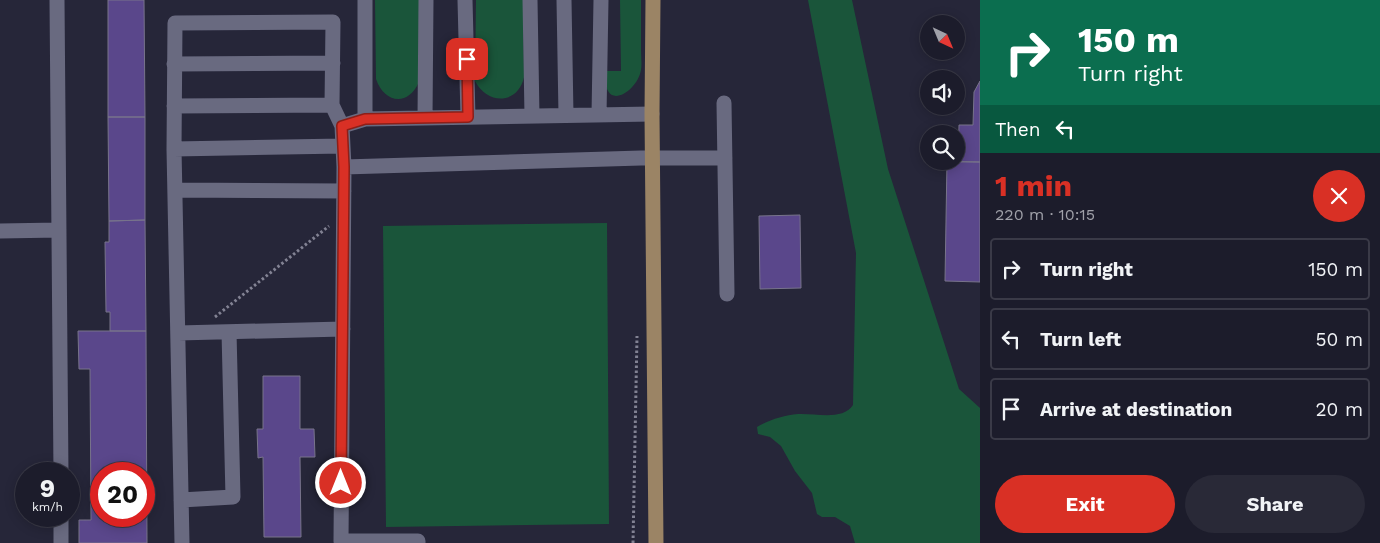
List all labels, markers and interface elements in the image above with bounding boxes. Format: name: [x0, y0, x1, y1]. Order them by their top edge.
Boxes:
north arrow: [920, 15, 965, 60]
map controls: [920, 15, 965, 170]
text: 150 m: [1078, 19, 1179, 61]
icon: right: [995, 20, 1060, 85]
pin: [446, 38, 488, 80]
icon: arrive: [453, 45, 481, 73]
text: Turn right: [1078, 61, 1183, 86]
button: sound: [920, 70, 965, 115]
icon: left: [1051, 115, 1079, 143]
text: Then: [995, 118, 1041, 141]
button: search: [920, 125, 965, 170]
text: 1 min: [995, 168, 1072, 203]
button: close: [1313, 170, 1365, 222]
text: 220 m · 10:15: [995, 205, 1095, 224]
icon: right: [997, 255, 1025, 283]
text: Turn right: [1040, 258, 1133, 281]
text: 150 m: [1308, 258, 1363, 281]
icon: left: [997, 325, 1025, 353]
text: Turn left: [1040, 328, 1121, 351]
text: 50 m: [1316, 328, 1363, 351]
icon: arrive: [997, 395, 1025, 423]
text: Arrive at destination: [1040, 398, 1232, 421]
text: 20 m: [1316, 398, 1363, 421]
position arrow: [314, 456, 366, 508]
speed limit sign: 20: [90, 462, 155, 527]
text: 9: [40, 474, 55, 503]
button: Exit: [995, 475, 1175, 533]
button: Share: [1185, 475, 1365, 533]
text: km/h: [32, 500, 63, 514]

